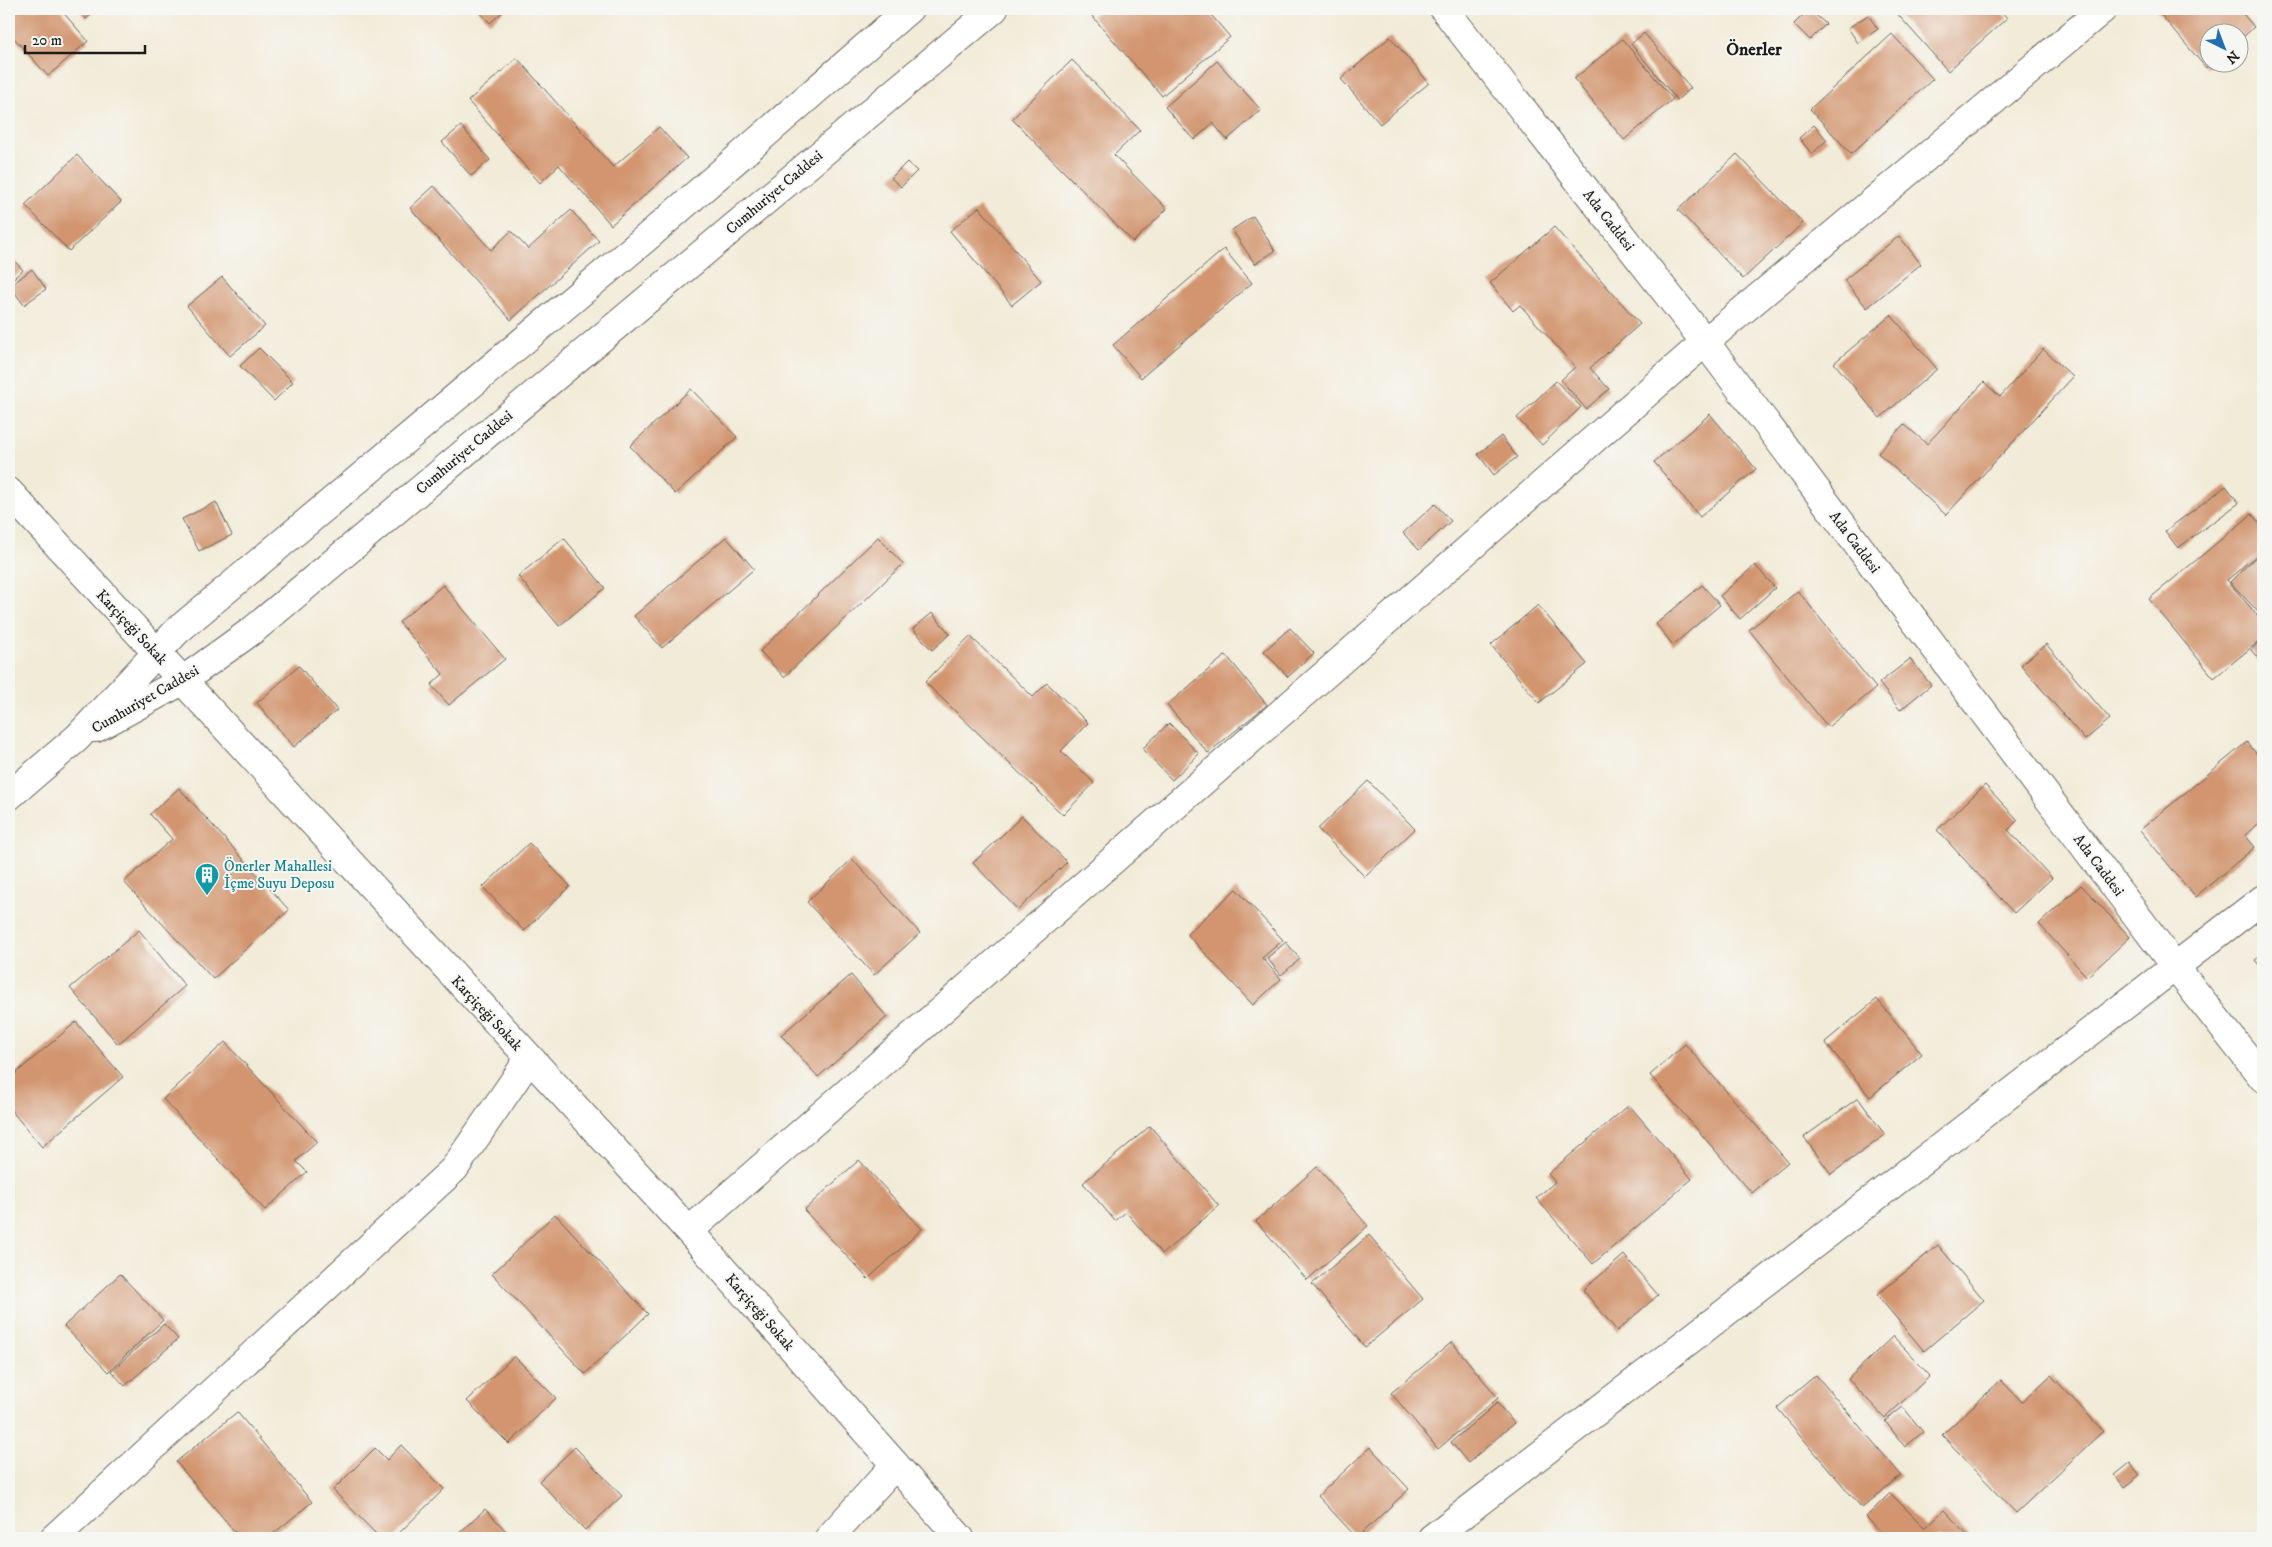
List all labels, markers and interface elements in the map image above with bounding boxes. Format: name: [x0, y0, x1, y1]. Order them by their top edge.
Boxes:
scale bar: [25, 22, 145, 54]
north arrow: [2200, 22, 2250, 72]
text: 20 m: [32, 31, 62, 50]
district label: Önerler: [1726, 38, 1782, 61]
text: N: [2221, 46, 2242, 68]
street label: Cumhuriyet Caddesi: [722, 146, 827, 238]
street label: Ada Caddesi: [1579, 186, 1639, 255]
street label: Cumhuriyet Caddesi: [412, 406, 517, 498]
street label: Ada Caddesi: [1825, 507, 1884, 577]
street label: Karçiçeği Sokak: [92, 586, 172, 669]
street label: Cumhuriyet Caddesi: [88, 661, 202, 738]
street label: Ada Caddesi: [2069, 830, 2128, 900]
place label: Önerler Mahallesi İçme Suyu Deposu: [224, 857, 334, 893]
building icon: Önerler Mahallesi İçme Suyu Deposu: [194, 862, 220, 896]
street label: Karçiçeği Sokak: [447, 972, 527, 1055]
street label: Karçiçeği Sokak: [721, 1270, 799, 1355]

